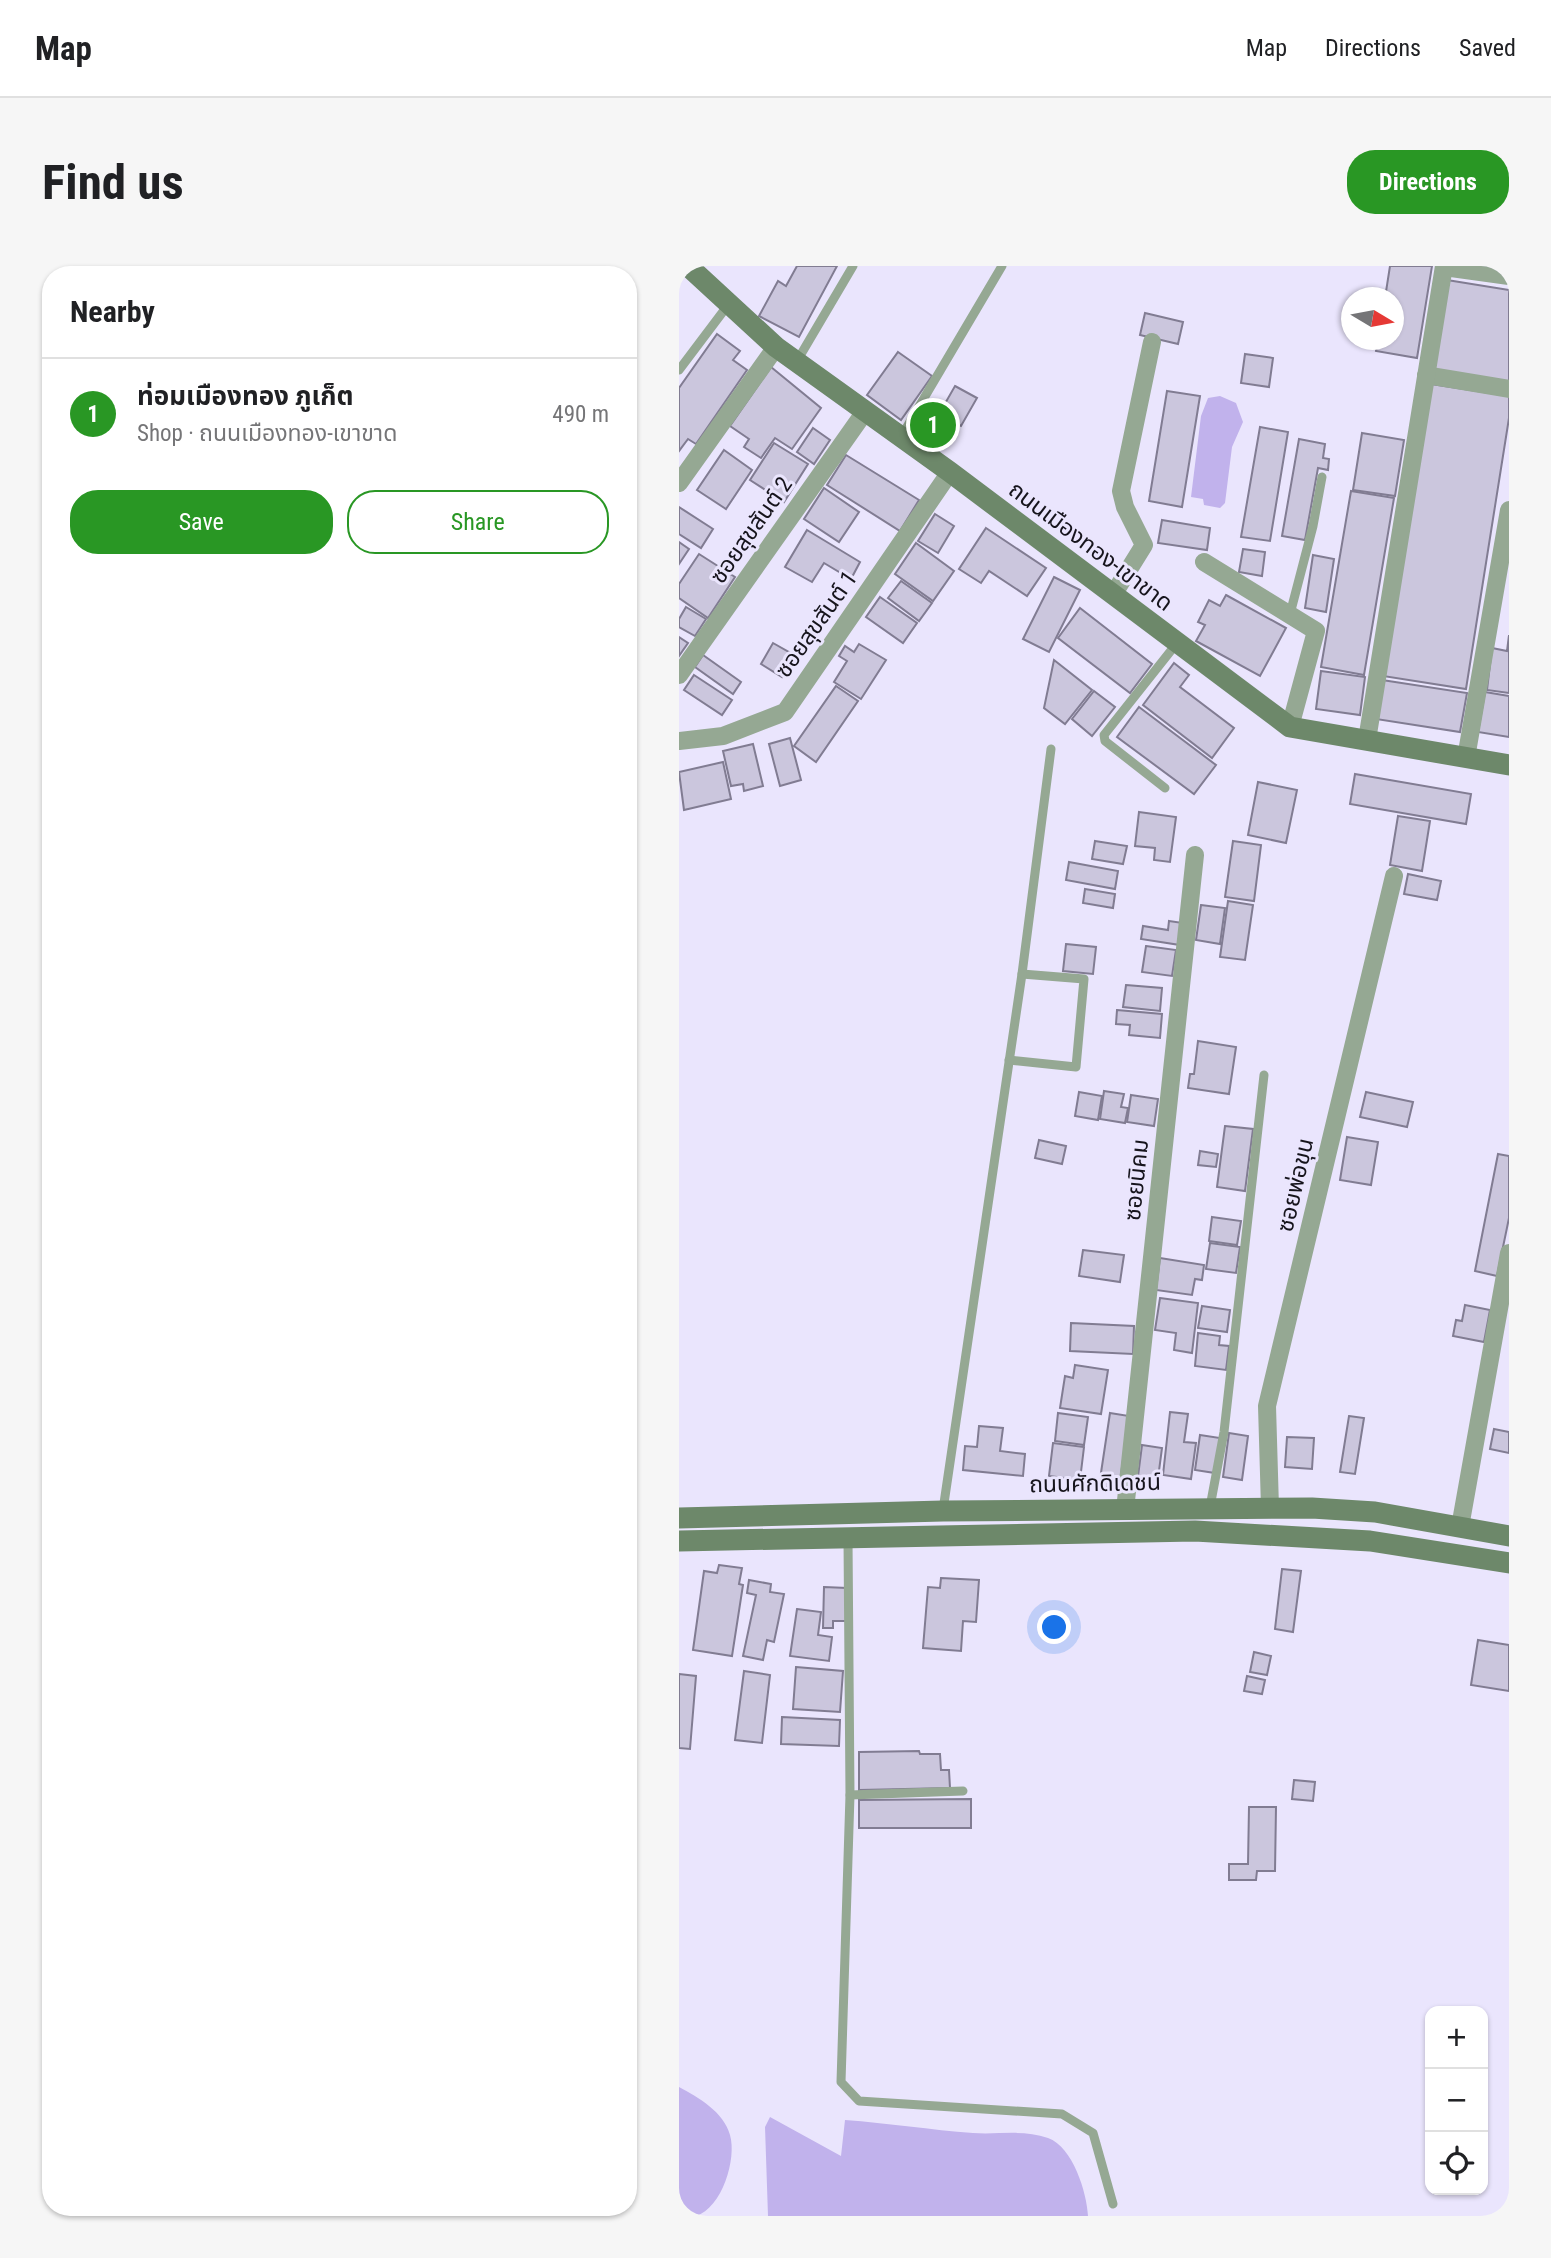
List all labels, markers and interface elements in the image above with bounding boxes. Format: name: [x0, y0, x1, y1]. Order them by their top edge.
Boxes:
text: Map: [35, 29, 92, 68]
text: Map: [1246, 34, 1287, 62]
text: Directions: [1325, 34, 1421, 62]
text: Saved: [1459, 34, 1516, 62]
button: Directions: [1347, 150, 1509, 214]
text: Find us: [42, 154, 184, 211]
north arrow: [1341, 287, 1404, 350]
text: Nearby: [70, 294, 155, 329]
text: ท่อมเมืองทอง ภูเก็ต: [137, 381, 354, 411]
pin: 1: [910, 399, 956, 451]
text: 1: [87, 401, 99, 428]
text: 490 m: [552, 401, 609, 428]
text: Shop · ถนนเมืองทอง-เขาขาด: [137, 420, 397, 447]
street label: ซอยสุขสันต์ 2: [705, 472, 798, 589]
street label: ถนนเมืองทอง-เขาขาด: [1003, 476, 1178, 617]
button: Save: [70, 490, 333, 554]
button: Share: [347, 490, 609, 554]
street label: ซอยสุขสันต์ 1: [770, 566, 863, 683]
street label: ซอยพ่อขุน: [1272, 1136, 1319, 1235]
street label: ซอยนิคม: [1119, 1138, 1154, 1222]
street label: ถนนศักดิเดชน์: [1029, 1469, 1161, 1498]
your location: [1037, 1610, 1071, 1644]
map controls: [1425, 2006, 1488, 2195]
button: +: [1425, 2006, 1488, 2069]
button: −: [1425, 2069, 1488, 2132]
button: locate: [1425, 2132, 1488, 2195]

